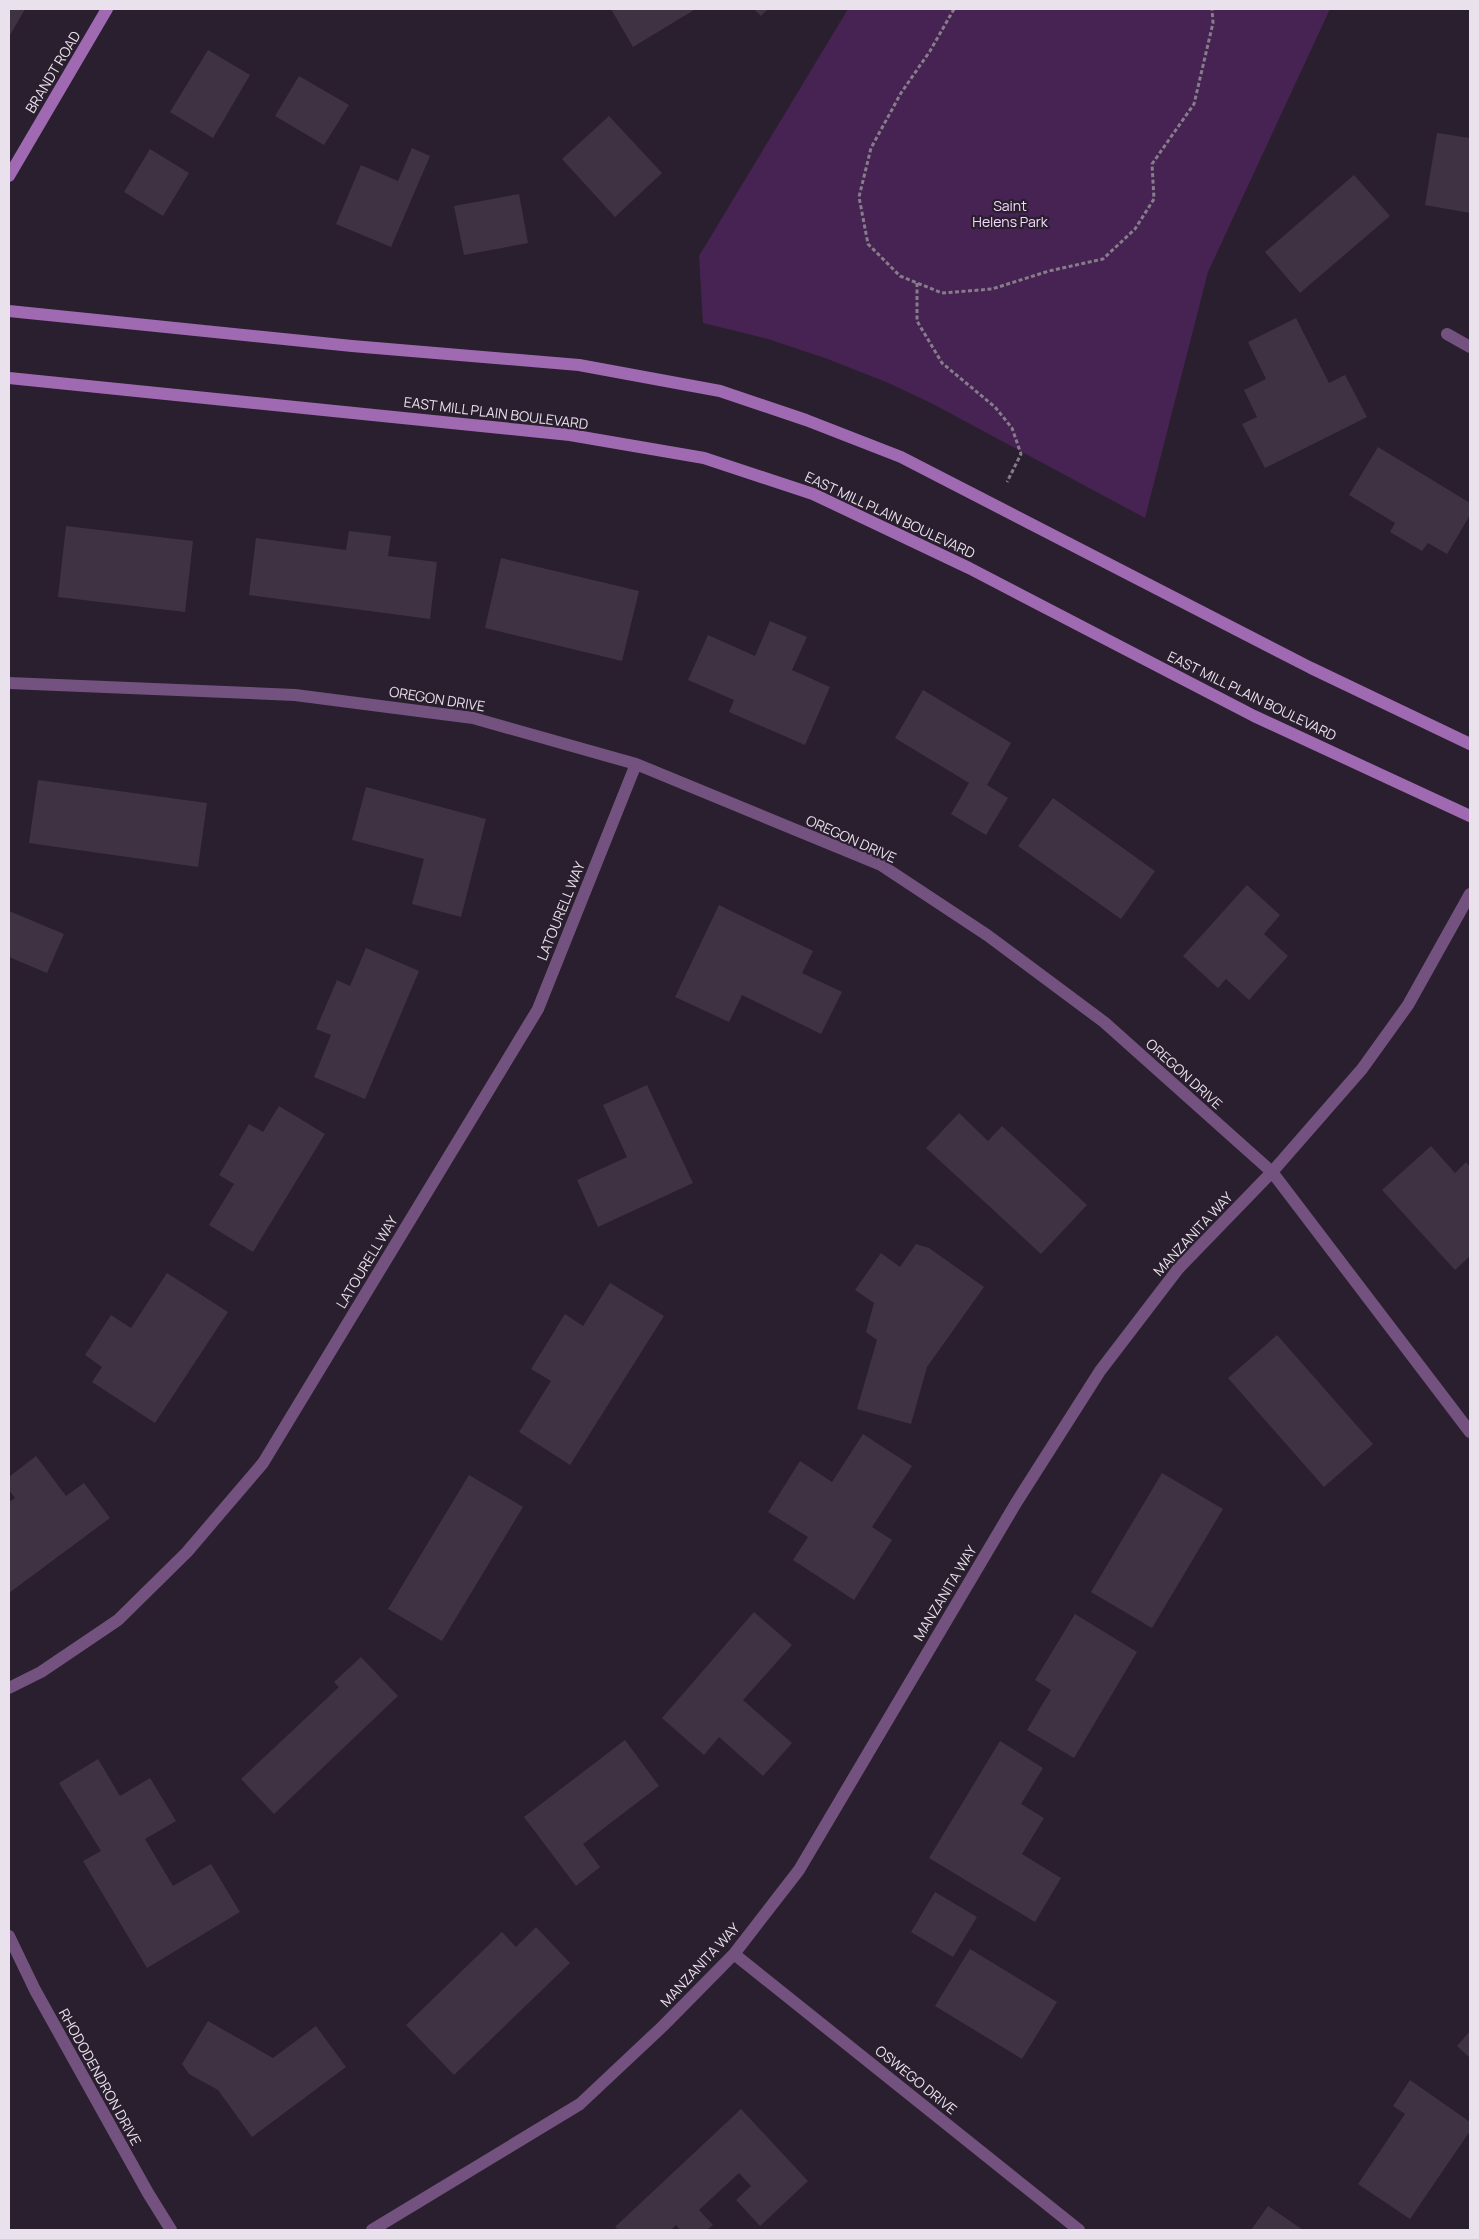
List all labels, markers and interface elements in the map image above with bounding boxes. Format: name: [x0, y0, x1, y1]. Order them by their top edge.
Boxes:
street label: BRANDT ROAD: [21, 27, 85, 116]
park label: Saint Helens Park: [972, 196, 1049, 231]
street label: EAST MILL PLAIN BOULEVARD: [403, 392, 589, 433]
street label: EAST MILL PLAIN BOULEVARD: [802, 467, 978, 562]
street label: EAST MILL PLAIN BOULEVARD: [1165, 646, 1340, 745]
street label: OREGON DRIVE: [388, 682, 486, 715]
street label: OREGON DRIVE: [803, 810, 899, 867]
street label: LATOURELL WAY: [532, 859, 589, 963]
street label: OREGON DRIVE: [1142, 1034, 1227, 1113]
street label: MANZANITA WAY: [1149, 1187, 1237, 1280]
street label: LATOURELL WAY: [331, 1212, 402, 1311]
street label: MANZANITA WAY: [909, 1541, 981, 1644]
street label: MANZANITA WAY: [656, 1918, 744, 2011]
street label: RHODODENDRON DRIVE: [55, 2005, 146, 2149]
street label: OSWEGO DRIVE: [872, 2041, 961, 2118]

